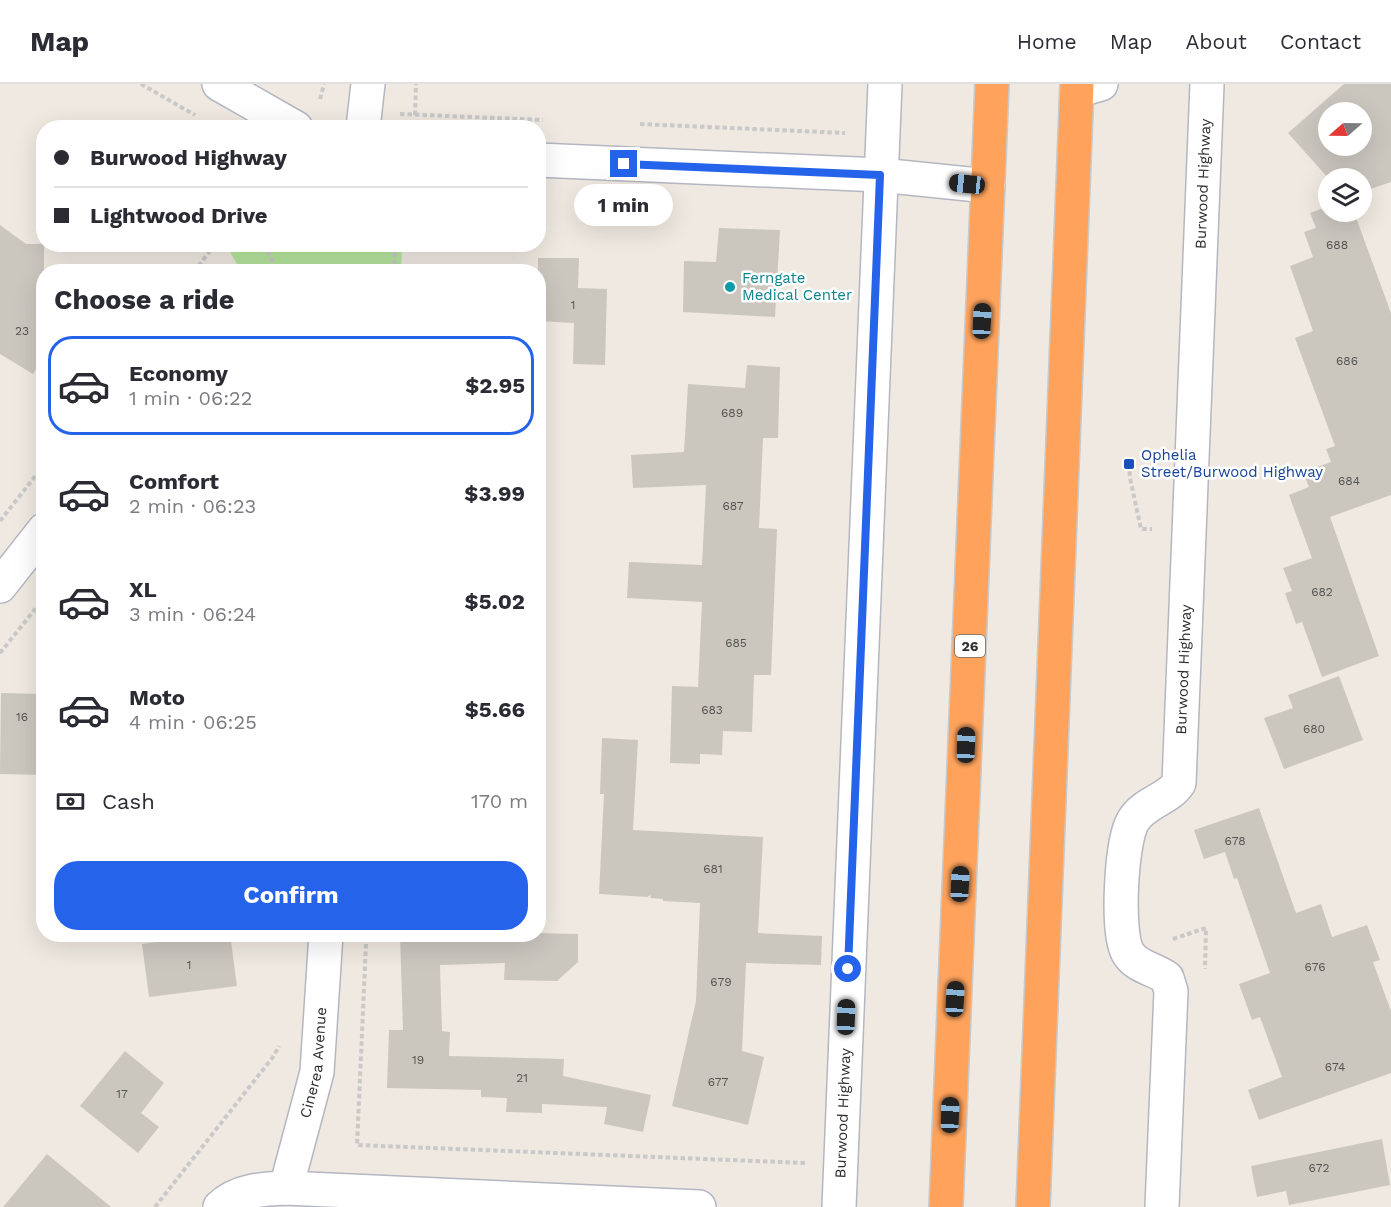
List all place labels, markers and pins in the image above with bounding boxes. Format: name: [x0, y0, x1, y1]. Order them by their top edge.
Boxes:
place label: Ferngate Medical Center: [742, 269, 852, 304]
marker: Ferngate Medical Center: [723, 280, 737, 294]
place label: Ophelia Street/Burwood Highway: [1141, 446, 1323, 481]
marker: Ophelia Street/Burwood Highway: [1122, 457, 1136, 471]

